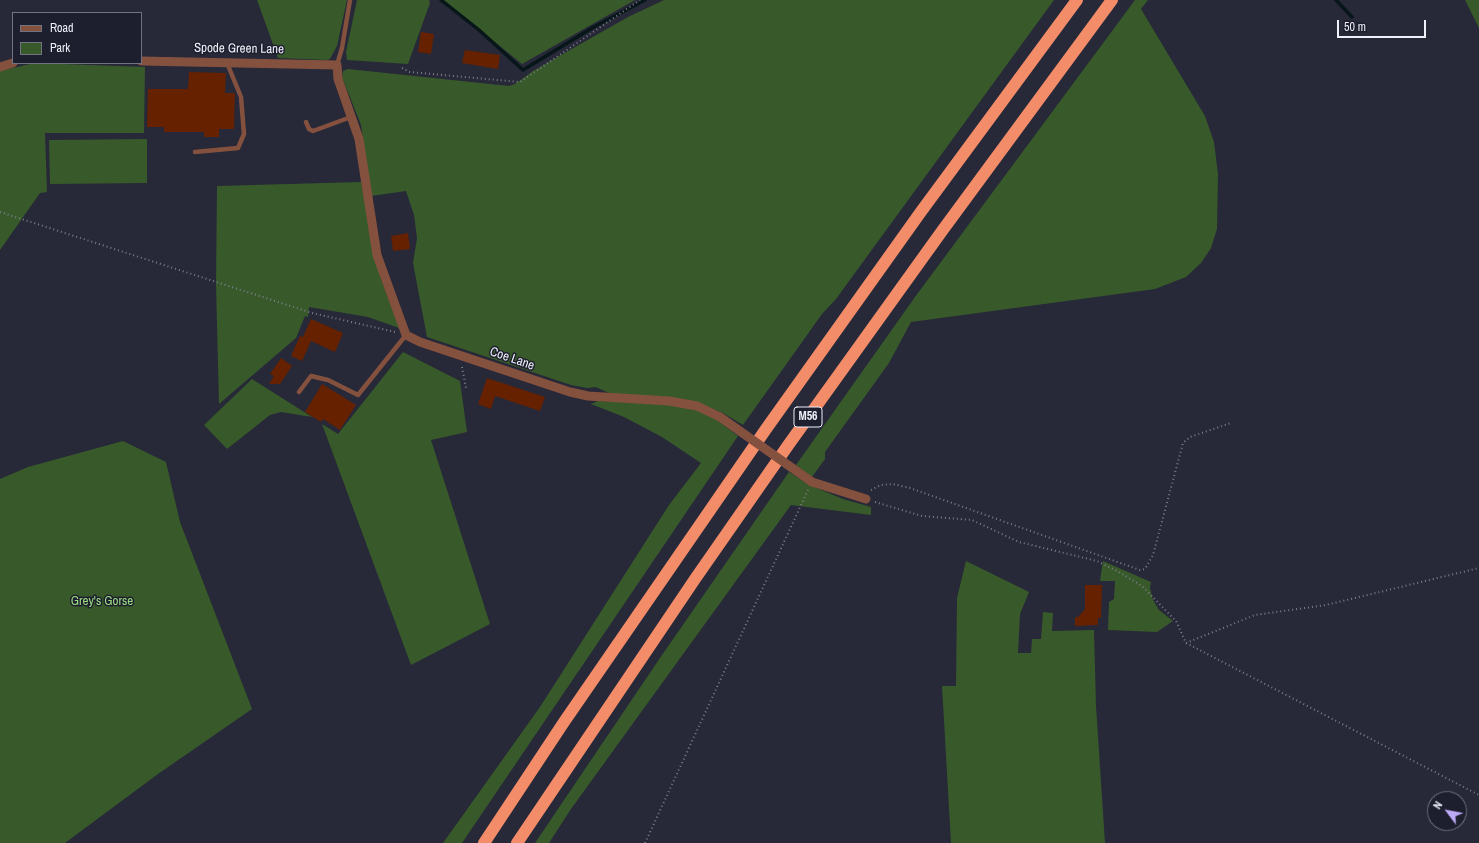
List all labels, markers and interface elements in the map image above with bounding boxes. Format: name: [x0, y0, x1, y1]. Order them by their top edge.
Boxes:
legend: [12, 12, 142, 64]
scale bar: [1339, 12, 1428, 38]
text: 50 m: [1344, 19, 1366, 35]
text: Road: [50, 20, 74, 36]
text: Park: [50, 40, 70, 56]
street label: Spode Green Lane: [194, 40, 284, 58]
street label: Coe Lane: [488, 344, 536, 374]
road number: M56: [794, 407, 822, 427]
park label: Grey's Gorse: [71, 594, 133, 610]
north arrow: [1427, 791, 1467, 831]
text: N: [1430, 799, 1445, 812]

